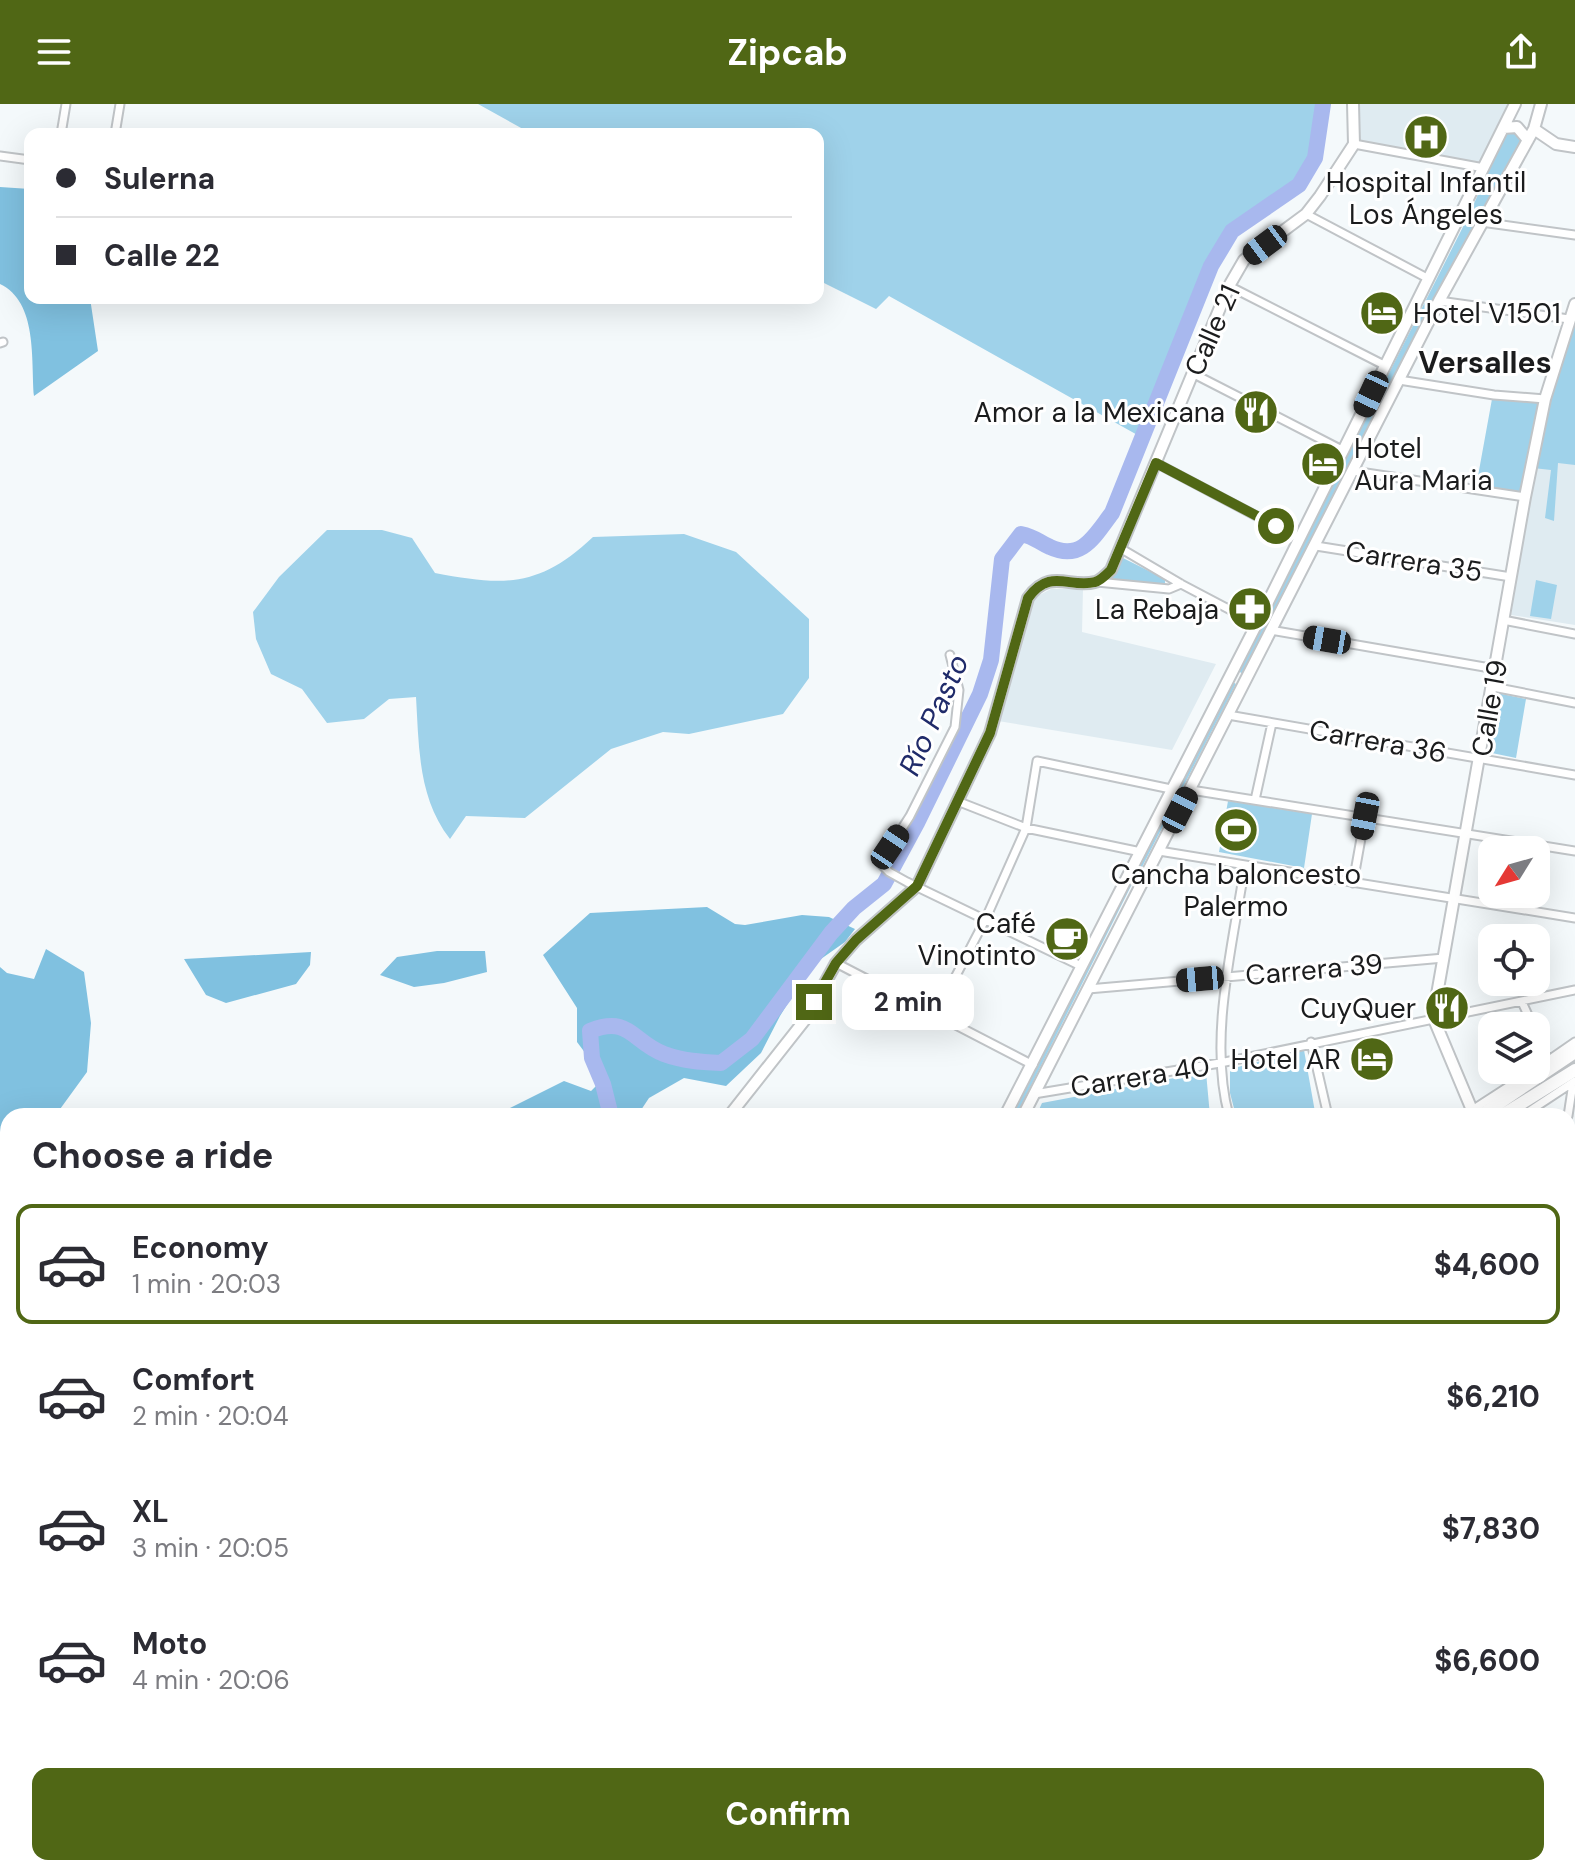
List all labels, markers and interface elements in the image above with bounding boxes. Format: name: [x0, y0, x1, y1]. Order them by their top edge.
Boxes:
text: Zipcab: [727, 29, 848, 76]
icon: menu: [32, 30, 76, 74]
icon: share: [1499, 30, 1543, 74]
hospital icon: Hospital Infantil Los Ángeles: [1402, 113, 1450, 161]
text: Sulerna: [104, 159, 215, 198]
place label: Hospital Infantil Los Ángeles: [1326, 164, 1526, 233]
car: [1239, 221, 1291, 269]
text: Calle 22: [104, 236, 219, 275]
street label: Calle 21: [1176, 279, 1249, 382]
hotel icon: Hotel V1501: [1358, 289, 1406, 337]
place label: Hotel V1501: [1413, 295, 1561, 332]
district label: Versalles: [1418, 343, 1552, 382]
car: [1350, 367, 1392, 421]
restaurant icon: Amor a la Mexicana: [1232, 388, 1280, 436]
place label: Amor a la Mexicana: [973, 394, 1225, 431]
place label: Hotel Aura Maria: [1354, 430, 1492, 499]
hotel icon: Hotel Aura Maria: [1299, 440, 1347, 488]
route start: [1258, 508, 1294, 544]
street label: Carrera 35: [1343, 532, 1485, 591]
pharmacy icon: La Rebaja: [1226, 585, 1274, 633]
place label: La Rebaja: [1095, 591, 1219, 628]
car: [1301, 624, 1353, 656]
water label: Río Pasto: [890, 648, 978, 782]
street label: Calle 19: [1463, 657, 1516, 759]
street label: Carrera 36: [1306, 711, 1449, 772]
car: [1158, 783, 1202, 837]
car: [1349, 790, 1381, 842]
sports icon: Cancha baloncesto Palermo: [1212, 806, 1260, 854]
car: [867, 820, 913, 874]
north arrow: [1478, 836, 1550, 908]
map controls: [1478, 836, 1550, 1084]
place label: Cancha baloncesto Palermo: [1111, 856, 1361, 925]
place label: Café Vinotinto: [917, 905, 1036, 974]
cafe icon: Café Vinotinto: [1043, 915, 1091, 963]
button: locate: [1478, 924, 1550, 996]
street label: Carrera 39: [1244, 945, 1384, 994]
car: [1175, 965, 1225, 993]
callout: 2 min: [842, 974, 974, 1030]
route end: [796, 984, 832, 1020]
restaurant icon: CuyQuer: [1423, 984, 1471, 1032]
text: 2 min: [874, 985, 942, 1019]
place label: CuyQuer: [1300, 990, 1416, 1027]
button: layers: [1478, 1012, 1550, 1084]
hotel icon: Hotel AR: [1348, 1035, 1396, 1083]
place label: Hotel AR: [1230, 1041, 1341, 1078]
street label: Carrera 40: [1068, 1047, 1212, 1106]
text: Choose a ride: [32, 1132, 273, 1179]
icon: car: [36, 1228, 108, 1300]
text: Economy: [132, 1228, 269, 1267]
text: $4,600: [1434, 1245, 1540, 1284]
text: 1 min · 20:03: [132, 1267, 281, 1301]
icon: car: [36, 1360, 108, 1432]
text: Comfort: [132, 1360, 255, 1399]
text: $6,210: [1446, 1377, 1540, 1416]
text: 2 min · 20:04: [132, 1399, 289, 1433]
icon: car: [36, 1492, 108, 1564]
text: XL: [132, 1492, 169, 1531]
text: $7,830: [1442, 1509, 1540, 1548]
text: 3 min · 20:05: [132, 1531, 289, 1565]
icon: car: [36, 1624, 108, 1696]
text: Moto: [132, 1624, 207, 1663]
text: $6,600: [1434, 1641, 1540, 1680]
text: 4 min · 20:06: [132, 1663, 290, 1697]
button: Confirm: [32, 1768, 1544, 1860]

